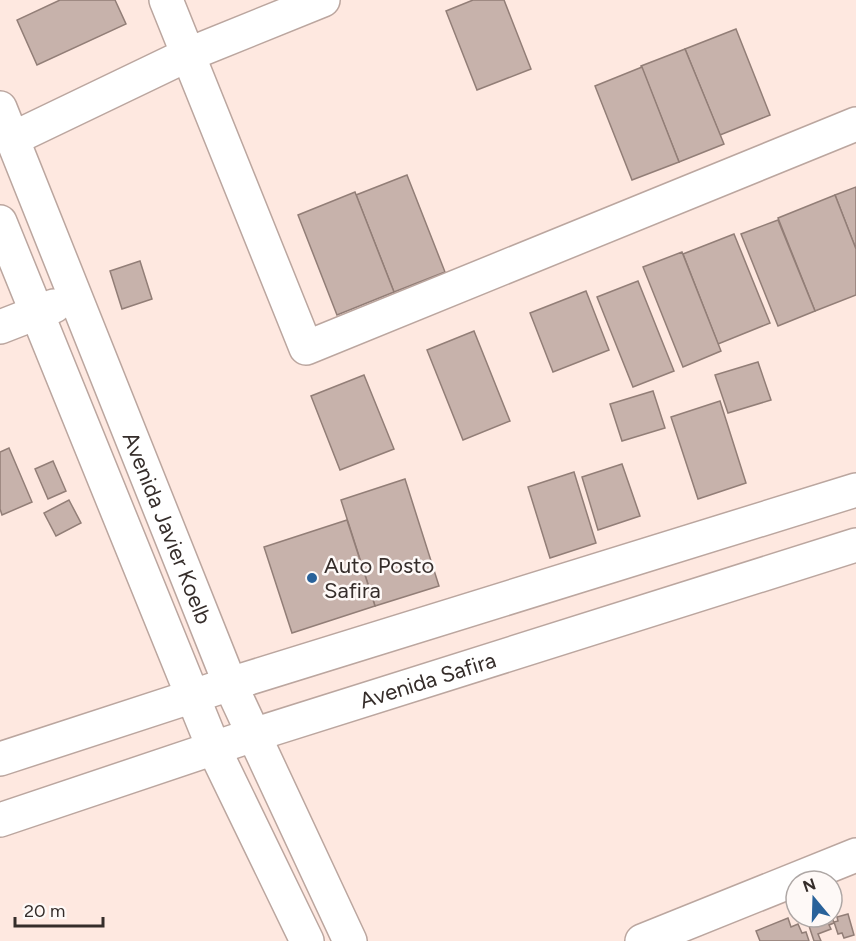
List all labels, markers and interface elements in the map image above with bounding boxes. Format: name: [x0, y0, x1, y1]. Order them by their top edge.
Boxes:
street label: Avenida Javier Koelb: [117, 428, 218, 628]
place label: Auto Posto Safira: [324, 552, 434, 604]
marker: Auto Posto Safira: [305, 571, 319, 585]
street label: Avenida Safira: [356, 646, 499, 715]
north arrow: [784, 869, 844, 929]
text: N: [800, 874, 818, 896]
scale bar: [15, 890, 104, 928]
text: 20 m: [24, 900, 65, 922]

